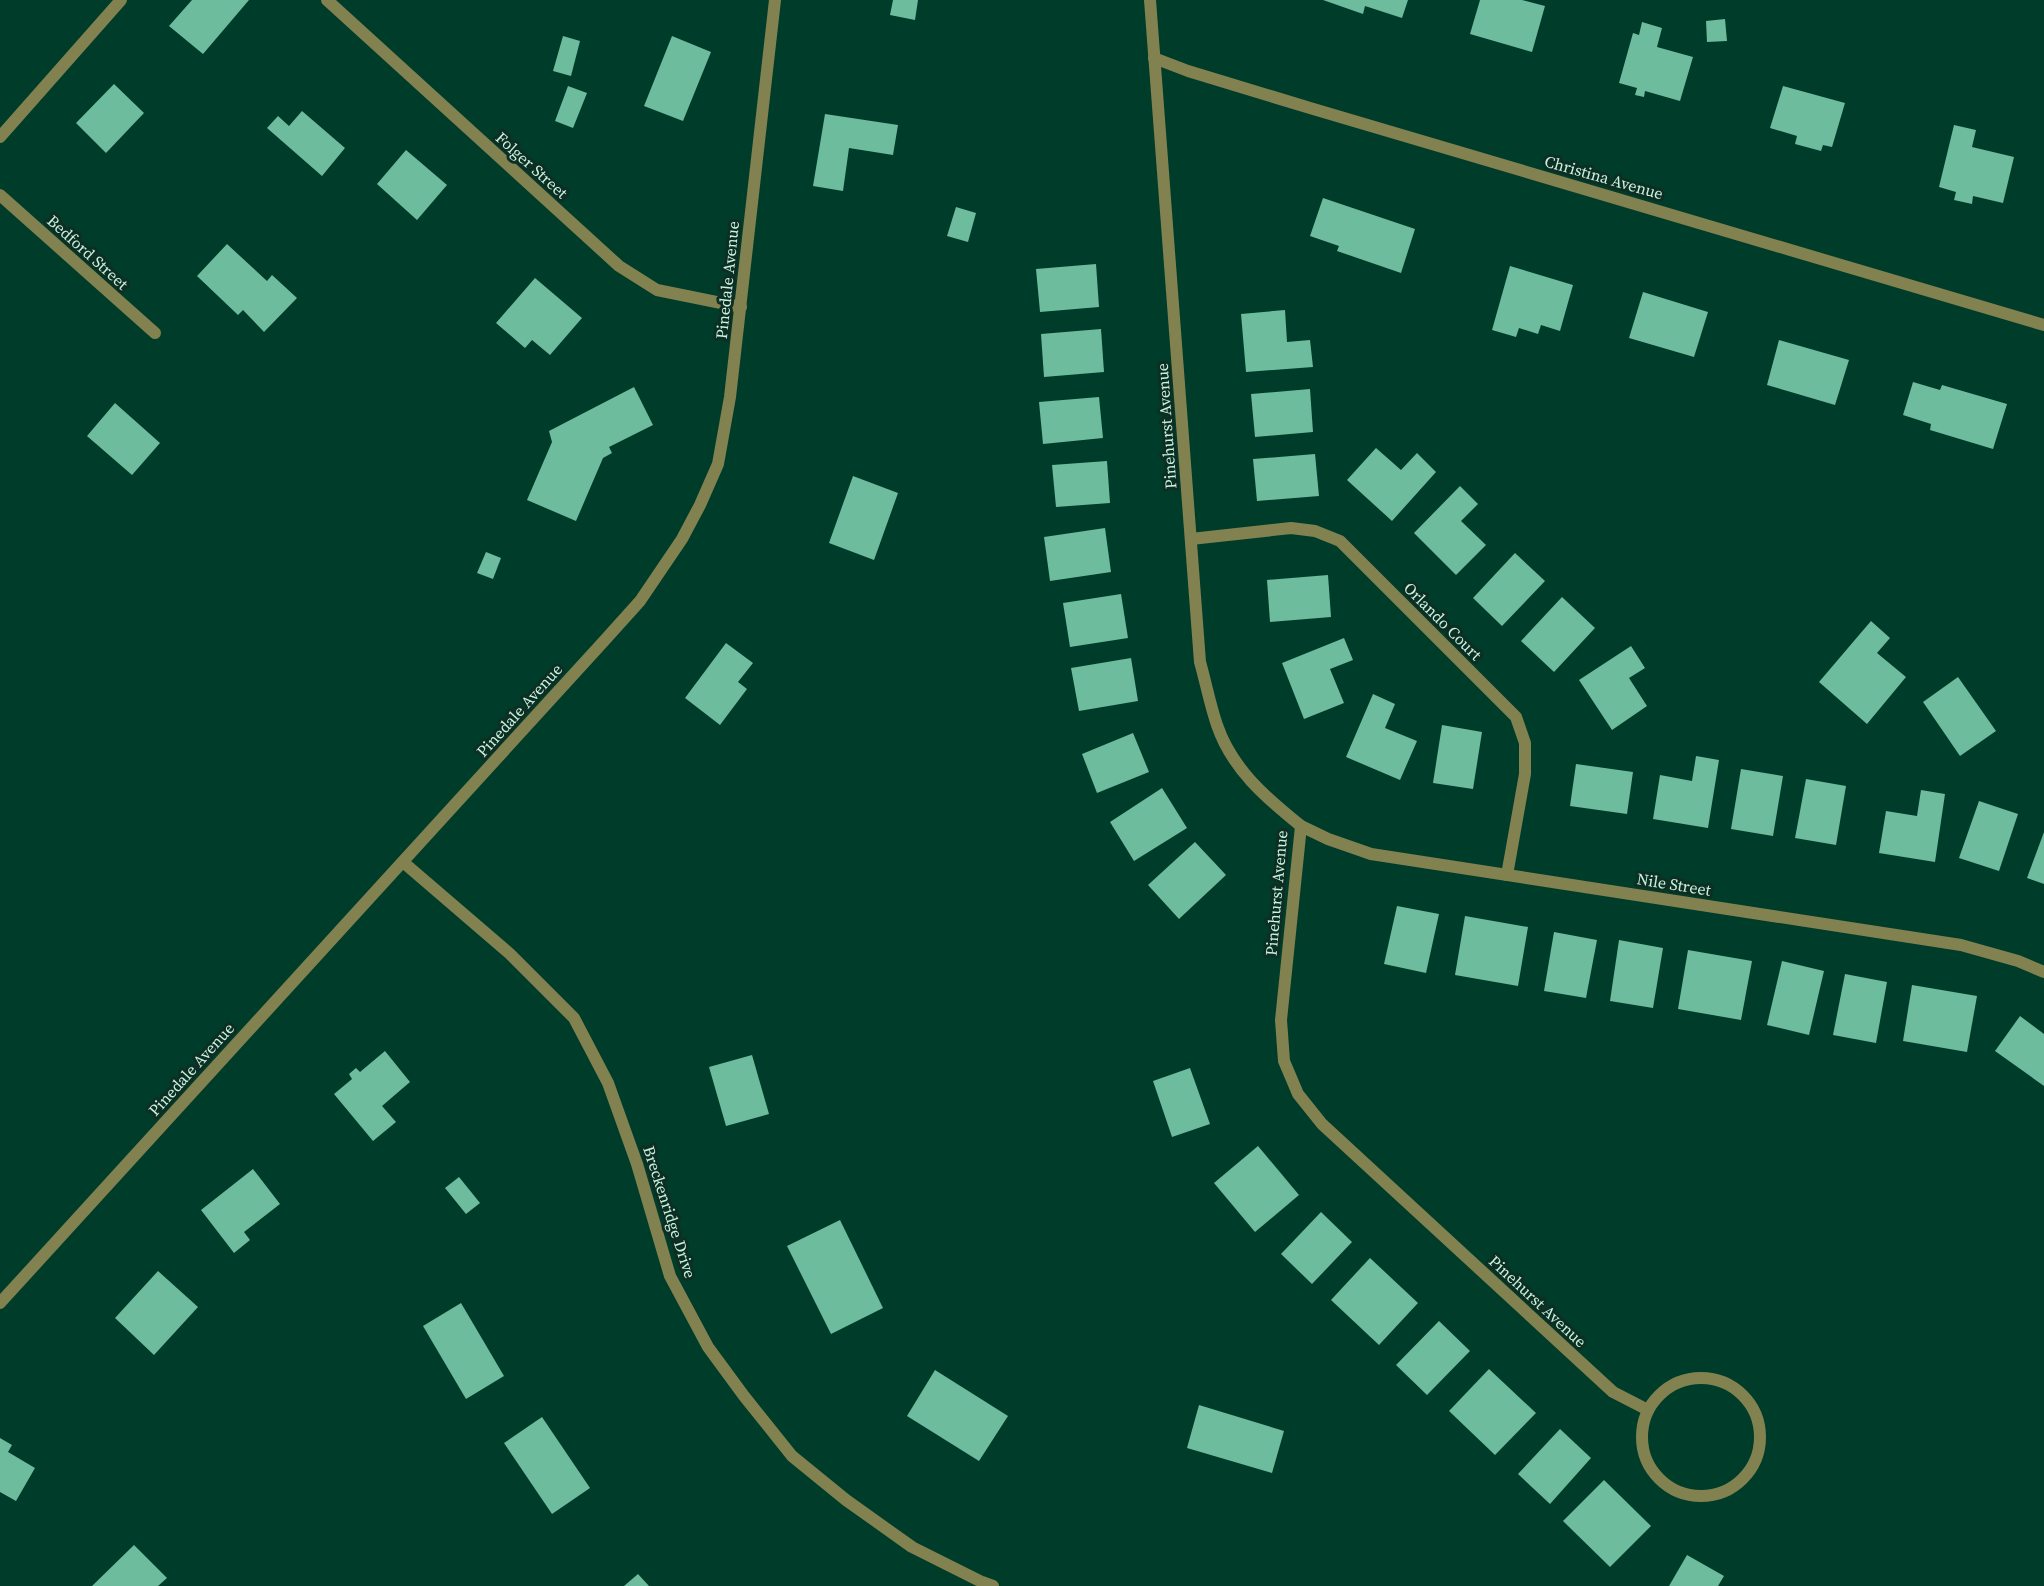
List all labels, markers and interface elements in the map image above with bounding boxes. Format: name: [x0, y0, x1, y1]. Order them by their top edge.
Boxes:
street label: Folger Street: [491, 127, 573, 204]
street label: Christina Avenue: [1542, 150, 1666, 204]
street label: Bedford Street: [43, 210, 134, 295]
street label: Pinedale Avenue: [710, 220, 744, 340]
street label: Pinehurst Avenue: [1151, 362, 1181, 490]
street label: Orlando Court: [1399, 577, 1487, 665]
street label: Pinedale Avenue: [471, 659, 567, 761]
street label: Pinehurst Avenue: [1260, 829, 1292, 957]
street label: Nile Street: [1635, 867, 1713, 901]
street label: Pinedale Avenue: [143, 1018, 239, 1120]
street label: Breckenridge Drive: [638, 1143, 702, 1281]
street label: Pinehurst Avenue: [1484, 1250, 1592, 1352]

